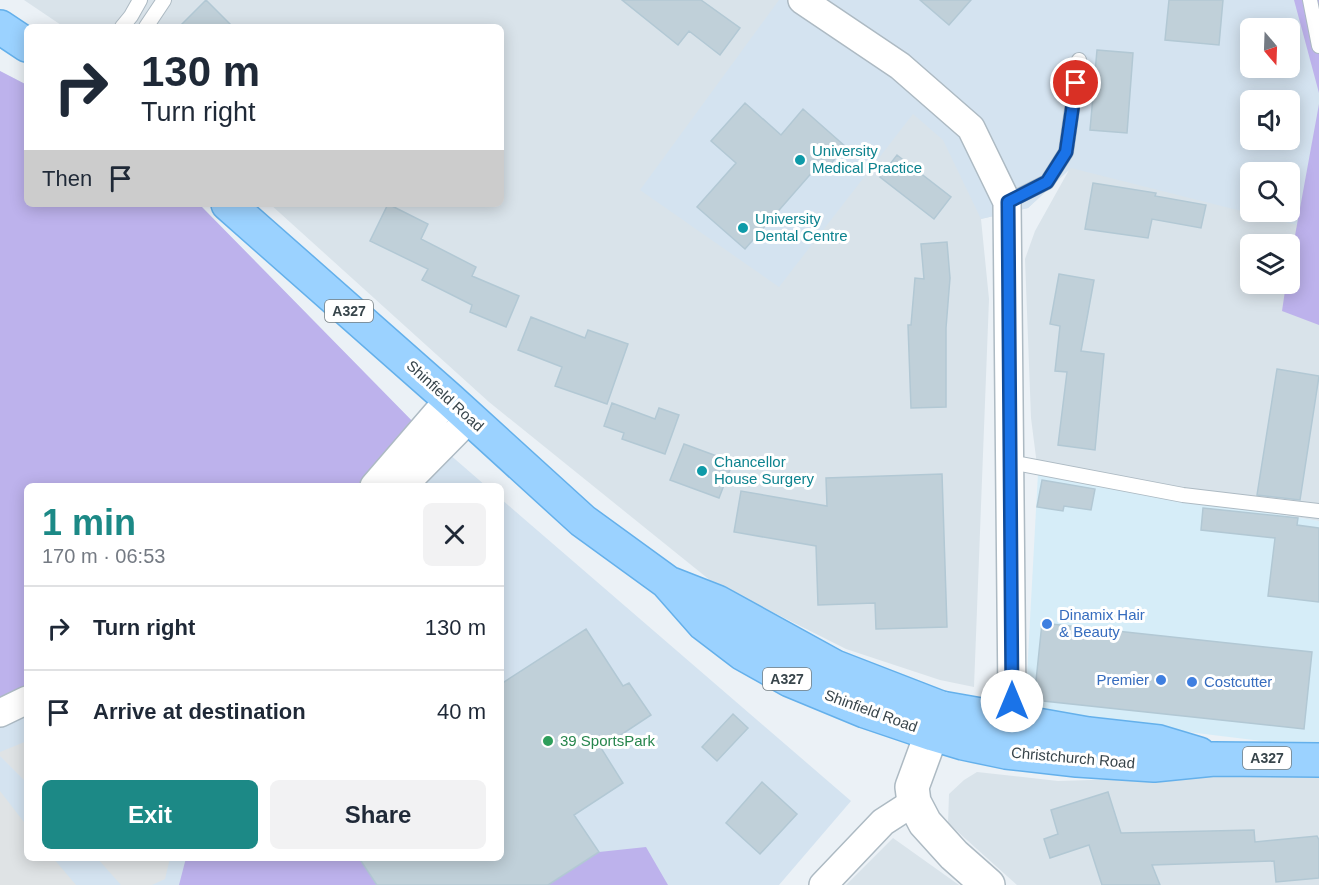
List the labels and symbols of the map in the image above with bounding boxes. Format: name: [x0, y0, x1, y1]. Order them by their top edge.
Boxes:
north arrow: [1240, 18, 1300, 78]
pin: [1050, 57, 1101, 108]
place label: University Medical Practice: [812, 142, 922, 176]
marker: University Medical Practice: [793, 153, 807, 167]
place label: University Dental Centre: [755, 210, 848, 244]
marker: University Dental Centre: [736, 221, 750, 235]
road number: A327: [325, 300, 373, 322]
street label: Shinfield Road: [403, 357, 487, 435]
place label: Chancellor House Surgery: [714, 453, 815, 487]
marker: Chancellor House Surgery: [695, 464, 709, 478]
place label: Dinamix Hair & Beauty: [1059, 606, 1145, 640]
marker: Dinamix Hair & Beauty: [1040, 617, 1054, 631]
road number: A327: [763, 668, 811, 690]
position arrow: [980, 669, 1044, 733]
place label: Premier: [1096, 671, 1149, 688]
marker: Premier: [1154, 673, 1168, 687]
place label: Costcutter: [1204, 673, 1272, 690]
marker: Costcutter: [1185, 675, 1199, 689]
street label: Shinfield Road: [822, 686, 920, 735]
place label: 39 SportsPark: [560, 732, 656, 749]
marker: 39 SportsPark: [541, 734, 555, 748]
street label: Christchurch Road: [1010, 744, 1136, 771]
road number: A327: [1243, 747, 1291, 769]

